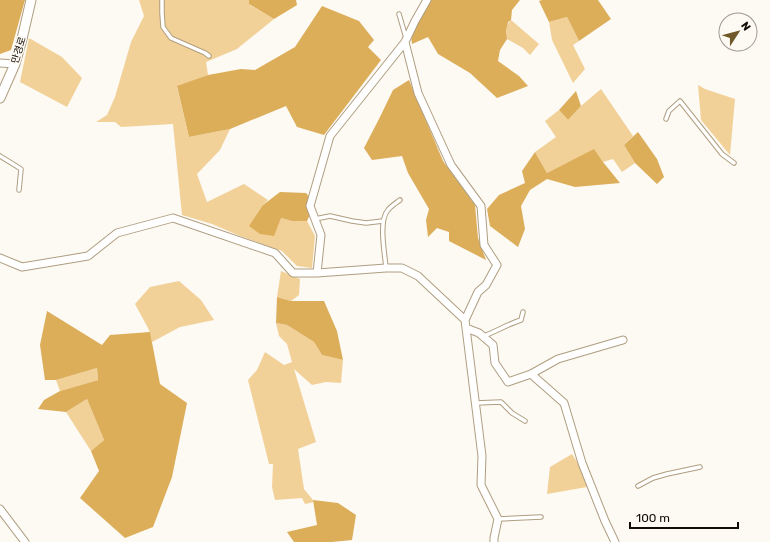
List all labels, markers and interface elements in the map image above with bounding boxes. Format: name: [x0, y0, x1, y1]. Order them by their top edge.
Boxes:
north arrow: [718, 12, 758, 52]
text: N: [738, 19, 753, 34]
street label: 만경로: [9, 35, 29, 65]
scale bar: [630, 504, 738, 530]
text: 100 m: [636, 511, 670, 525]

